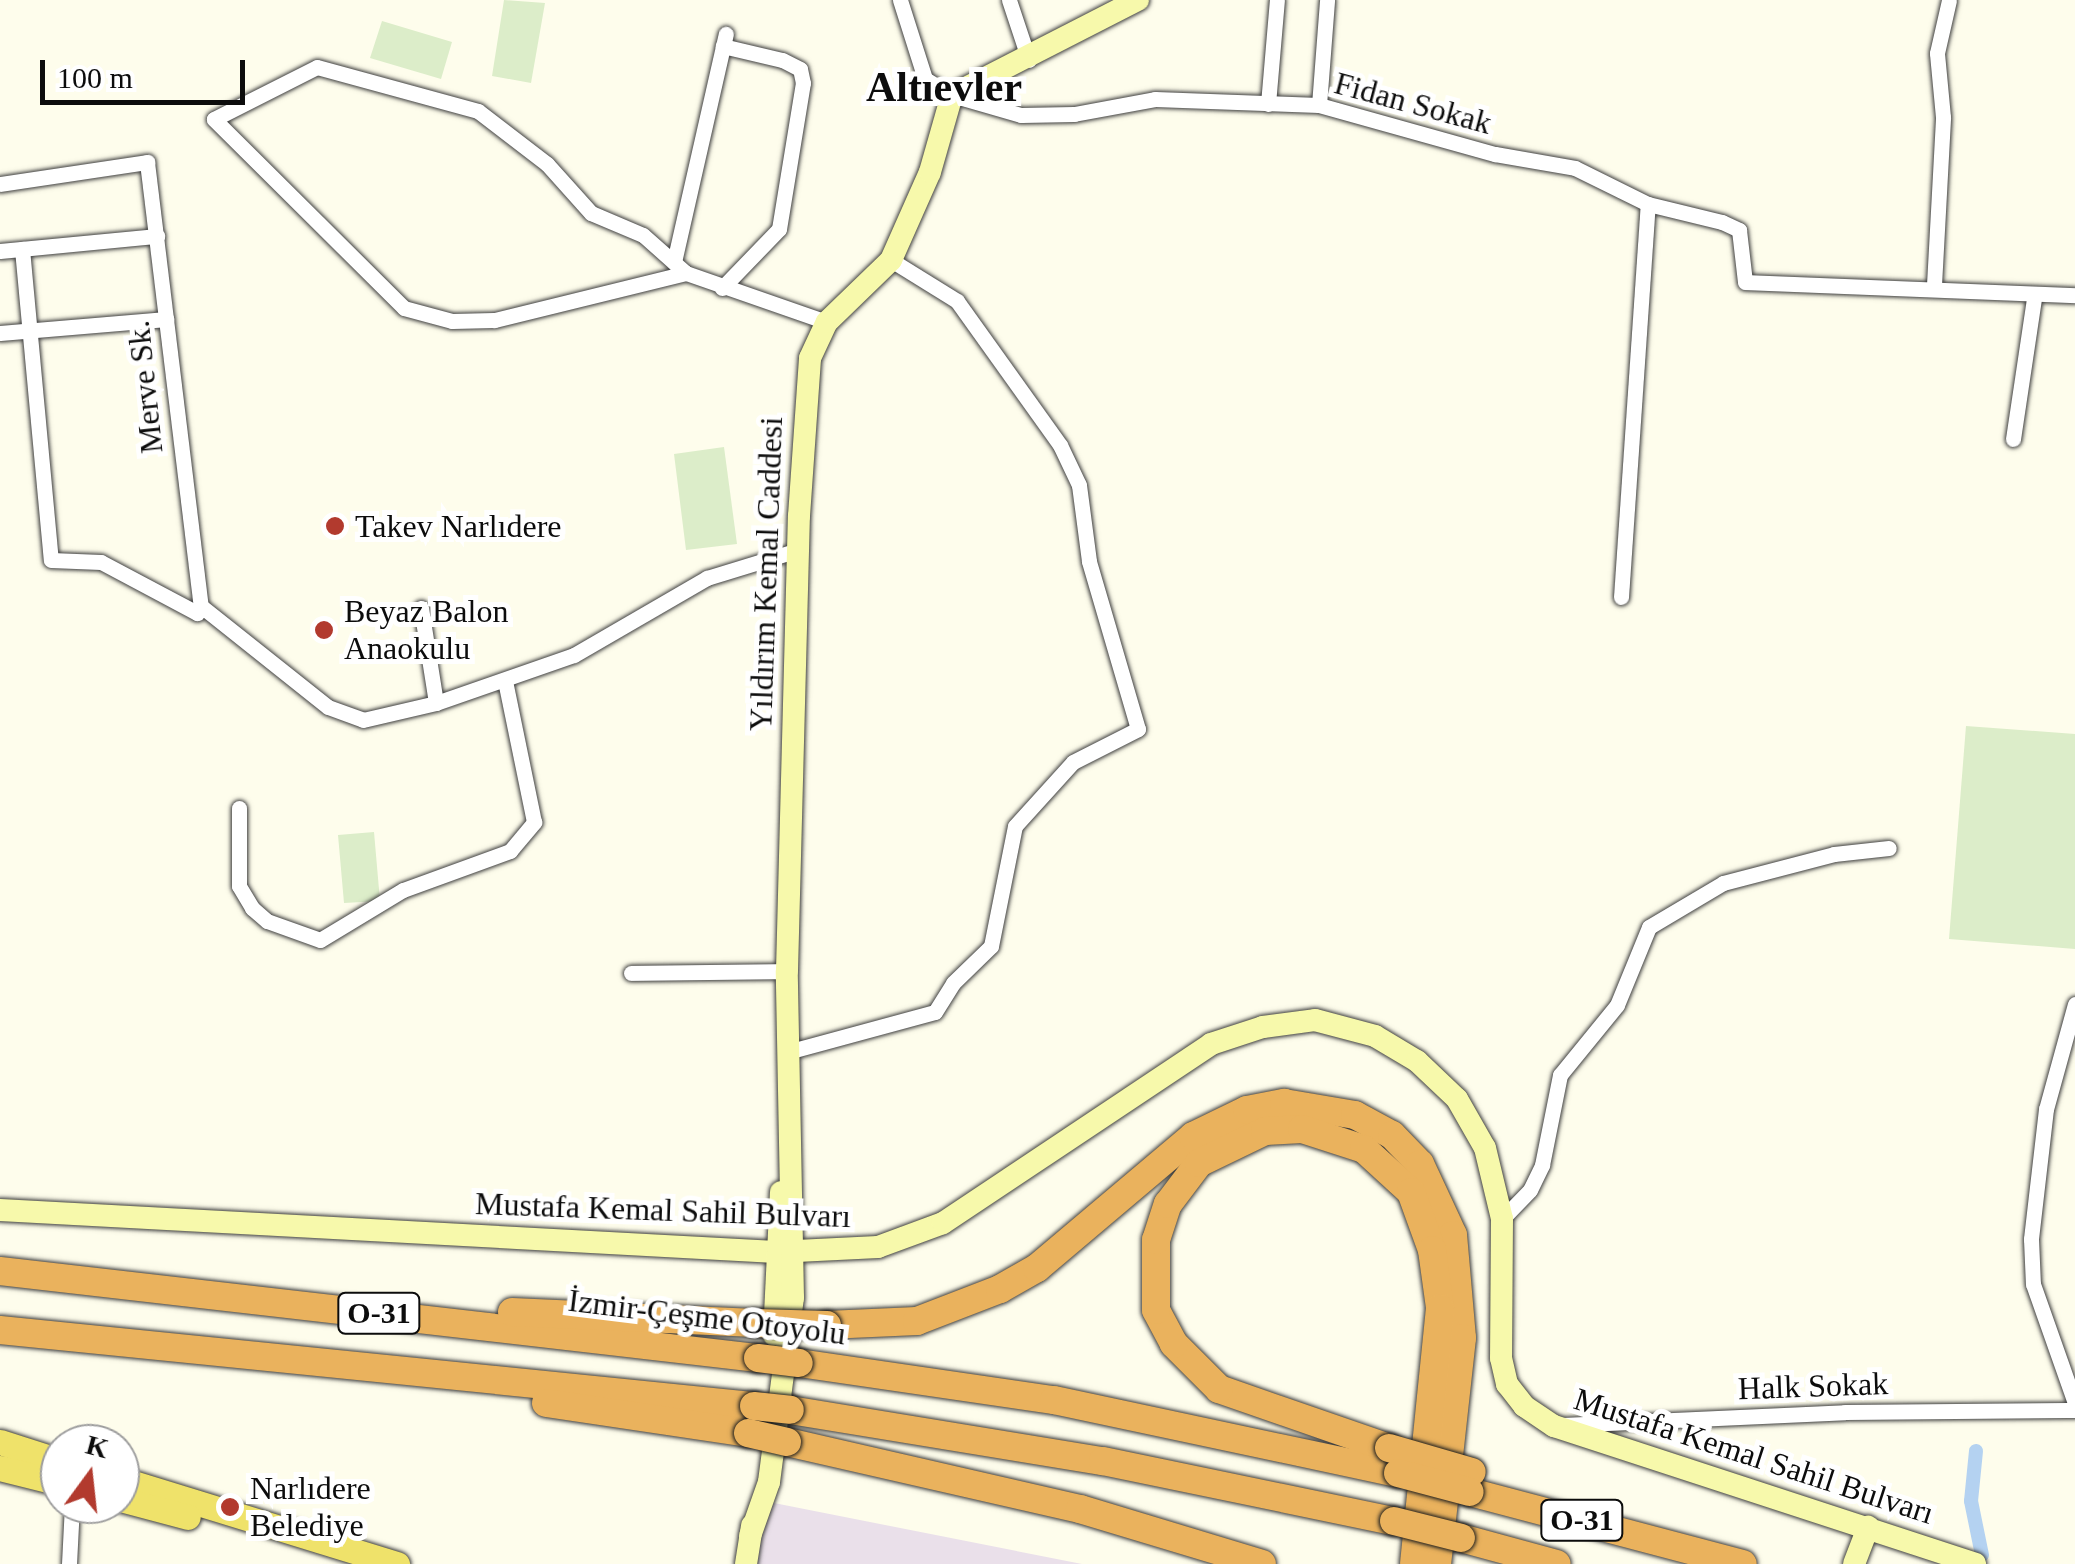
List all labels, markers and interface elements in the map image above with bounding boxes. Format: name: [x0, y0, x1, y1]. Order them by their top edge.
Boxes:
scale bar: [45, 40, 250, 102]
text: 100 m: [57, 61, 133, 94]
district label: Altıevler: [866, 62, 1022, 112]
street label: Fidan Sokak: [1330, 64, 1496, 142]
street label: Merve Sk.: [119, 319, 171, 455]
street label: Yıldırım Kemal Caddesi: [741, 416, 791, 732]
place label: Takev Narlıdere: [355, 507, 562, 545]
marker: Takev Narlıdere: [324, 515, 346, 537]
place label: Beyaz Balon Anaokulu: [344, 593, 508, 668]
marker: Beyaz Balon Anaokulu: [313, 619, 335, 641]
street label: Mustafa Kemal Sahil Bulvarı: [474, 1184, 852, 1236]
street label: İzmir-Çeşme Otoyolu: [566, 1281, 848, 1353]
road number: O-31: [336, 1288, 422, 1338]
street label: Halk Sokak: [1737, 1364, 1889, 1408]
street label: Mustafa Kemal Sahil Bulvarı: [1569, 1380, 1939, 1532]
north arrow: [40, 1424, 140, 1524]
text: K: [83, 1429, 112, 1464]
place label: Narlıdere Belediye: [250, 1470, 371, 1545]
road number: O-31: [1540, 1495, 1624, 1545]
marker: Narlıdere Belediye: [219, 1496, 241, 1518]

